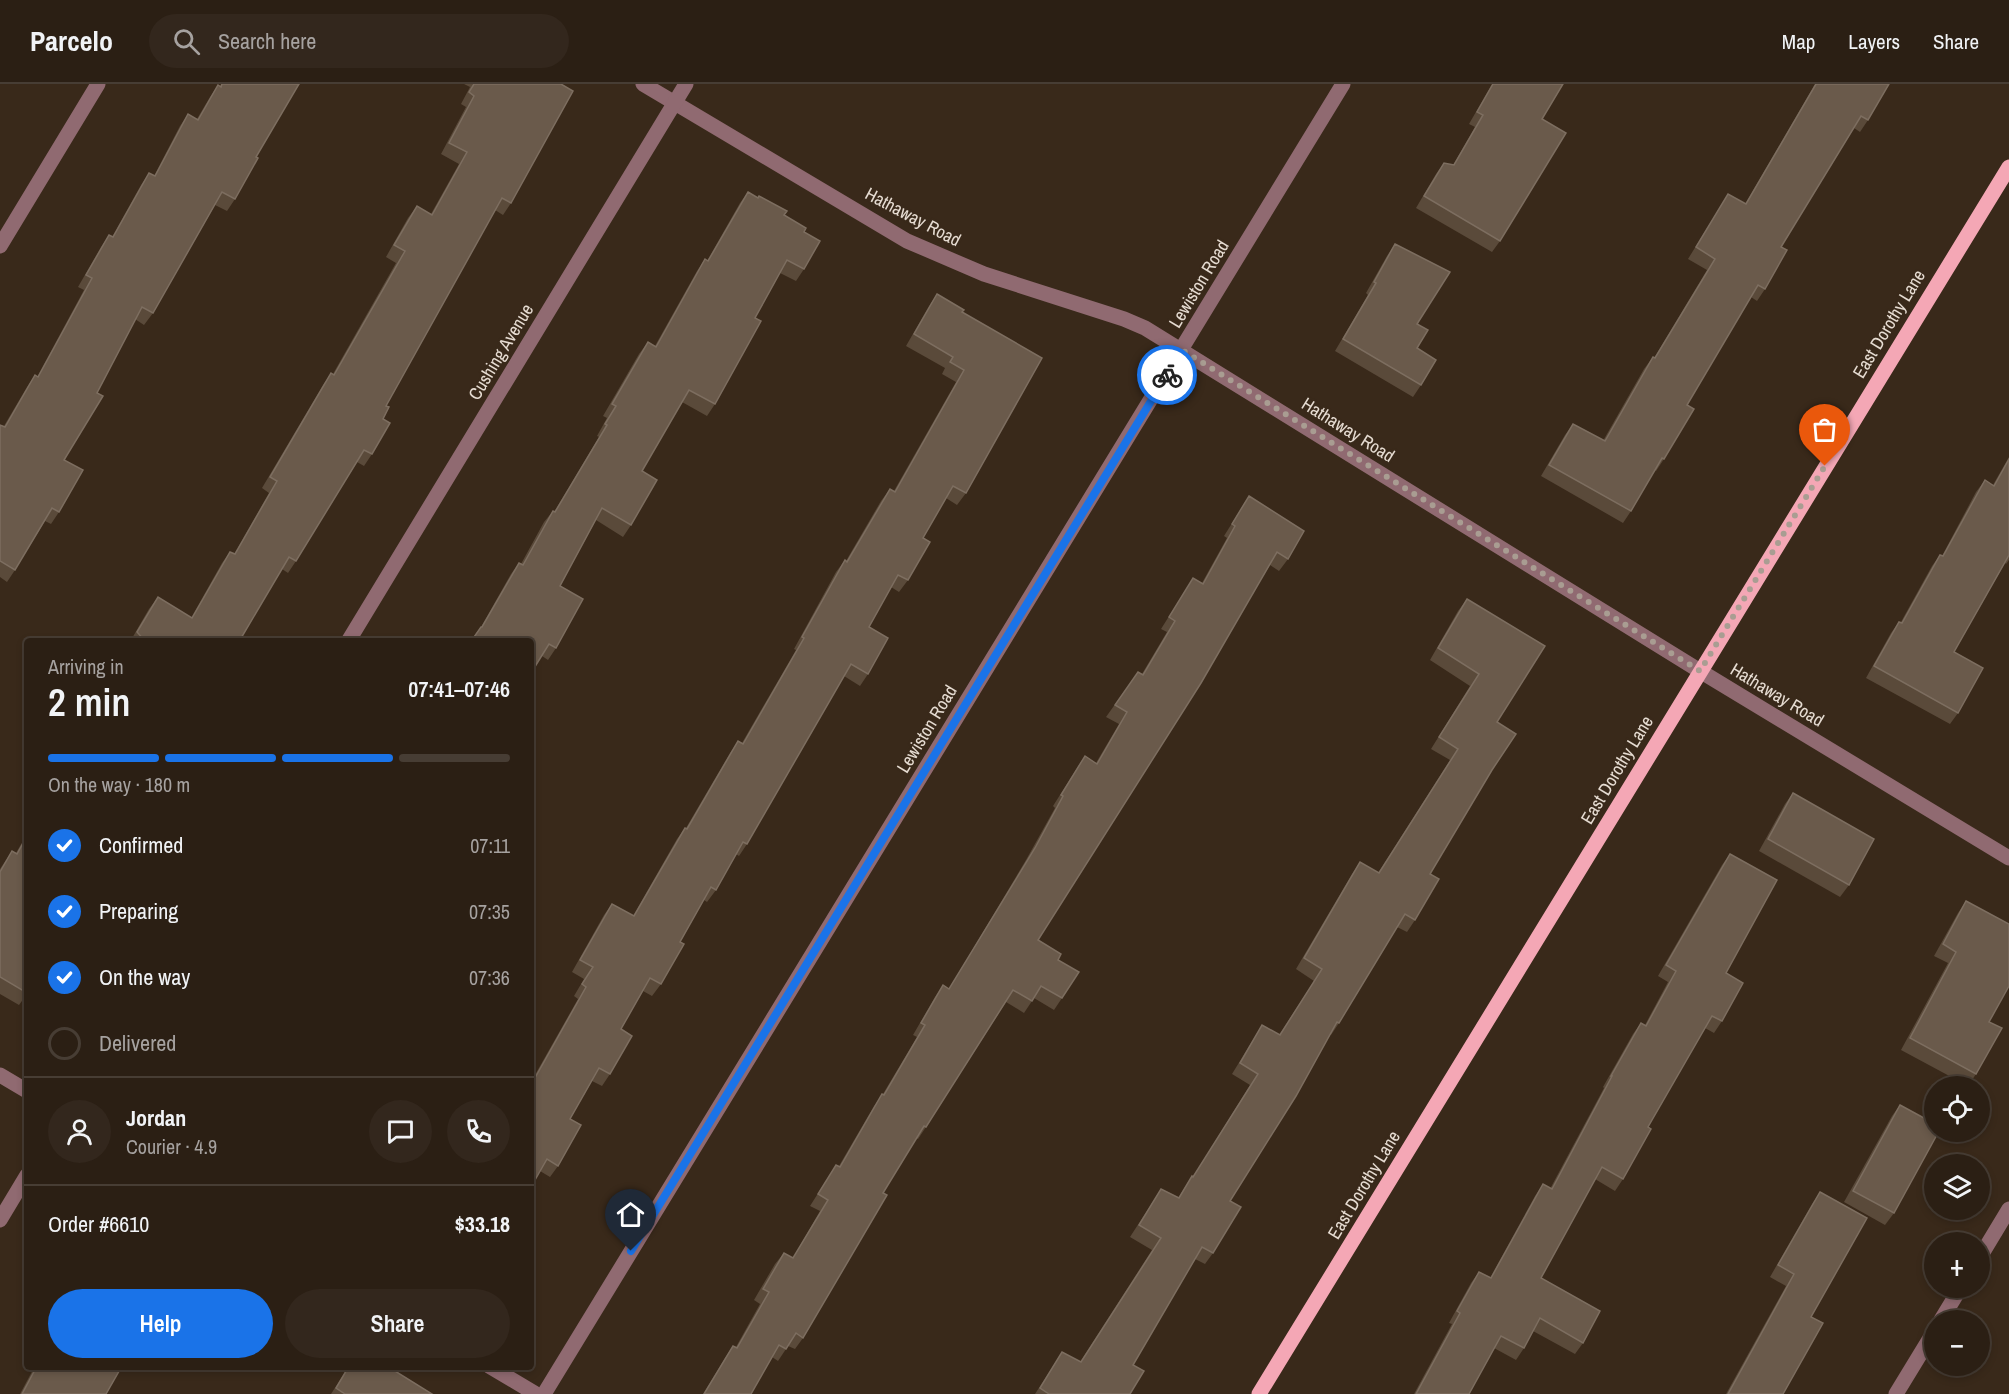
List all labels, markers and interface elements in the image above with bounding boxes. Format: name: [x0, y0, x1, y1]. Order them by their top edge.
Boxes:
search box: [149, 14, 569, 68]
text: Parcelo: [30, 22, 113, 60]
icon: search: [170, 25, 203, 58]
text: Search here: [218, 26, 316, 56]
text: Map: [1782, 27, 1815, 56]
text: Layers: [1848, 27, 1900, 56]
text: Share: [1933, 27, 1979, 56]
street label: Hathaway Road: [861, 181, 965, 252]
street label: Lewiston Road: [1162, 235, 1235, 332]
street label: East Dorothy Lane: [1846, 265, 1931, 383]
street label: Cushing Avenue: [462, 299, 539, 405]
courier: [1137, 345, 1197, 405]
icon: bike: [1151, 359, 1184, 392]
street label: Hathaway Road: [1297, 391, 1399, 468]
pin: [1799, 404, 1850, 466]
icon: bag: [1808, 413, 1841, 446]
text: Arriving in: [48, 653, 124, 680]
street label: Hathaway Road: [1726, 657, 1829, 732]
text: 07:41–07:46: [408, 674, 510, 704]
text: 2 min: [48, 676, 130, 728]
street label: Lewiston Road: [890, 680, 963, 777]
street label: East Dorothy Lane: [1574, 711, 1659, 829]
text: On the way · 180 m: [48, 771, 190, 798]
icon: check: [48, 829, 81, 862]
text: Confirmed: [99, 830, 183, 860]
text: 07:11: [470, 832, 510, 859]
icon: check: [48, 895, 81, 928]
text: Preparing: [99, 896, 178, 926]
text: 07:35: [469, 898, 510, 925]
icon: check: [48, 961, 81, 994]
text: On the way: [99, 962, 190, 992]
text: 07:36: [469, 964, 510, 991]
text: Delivered: [99, 1028, 176, 1058]
map controls: [1924, 1076, 1990, 1376]
button: locate: [1924, 1076, 1990, 1142]
button: person: [48, 1100, 111, 1163]
button: chat: [369, 1100, 432, 1163]
button: phone: [447, 1100, 510, 1163]
text: Jordan: [126, 1103, 186, 1133]
street label: East Dorothy Lane: [1321, 1126, 1406, 1244]
text: Courier · 4.9: [126, 1133, 217, 1160]
button: layers: [1924, 1154, 1990, 1220]
pin: [605, 1189, 656, 1251]
icon: home: [614, 1198, 647, 1231]
text: Order #6610: [48, 1209, 149, 1239]
text: $33.18: [455, 1209, 510, 1239]
button: +: [1924, 1232, 1990, 1298]
button: Help: [48, 1289, 273, 1358]
button: Share: [285, 1289, 510, 1358]
button: −: [1924, 1310, 1990, 1376]

